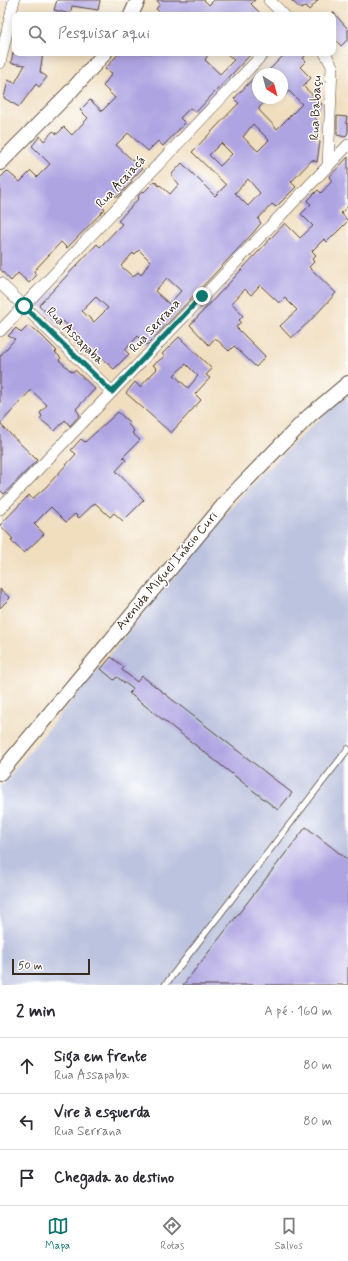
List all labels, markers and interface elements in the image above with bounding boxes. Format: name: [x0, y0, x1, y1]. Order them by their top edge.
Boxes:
search box: [12, 12, 336, 56]
icon: search: [26, 23, 48, 45]
text: Pesquisar aqui: [58, 24, 150, 44]
north arrow: [252, 68, 288, 104]
street label: Rua Babaçu: [306, 75, 326, 141]
street label: Rua Acaiacá: [92, 152, 150, 212]
route end: [193, 287, 211, 305]
street label: Rua Serrana: [126, 295, 184, 357]
route start: [15, 297, 33, 315]
street label: Rua Assapaba: [42, 303, 108, 369]
street label: Avenida Miguel Inácio Curi: [112, 508, 223, 635]
scale bar: [12, 957, 90, 976]
text: 50 m: [18, 959, 43, 973]
text: 2 min: [16, 1000, 56, 1022]
text: A pé · 160 m: [264, 1003, 332, 1020]
text: Siga em frente: [54, 1047, 147, 1067]
icon: ahead: [16, 1055, 38, 1077]
text: 80 m: [303, 1057, 332, 1074]
text: Rua Assapaba: [54, 1067, 129, 1084]
text: Vire à esquerda: [54, 1103, 150, 1123]
icon: left: [16, 1111, 38, 1133]
text: 80 m: [303, 1113, 332, 1130]
text: Rua Serrana: [54, 1123, 122, 1140]
icon: arrive: [16, 1167, 38, 1189]
text: Chegada ao destino: [54, 1168, 174, 1188]
tab: Mapa: [45, 1215, 70, 1253]
tab: Rotas: [160, 1215, 184, 1253]
tab: Salvos: [275, 1215, 303, 1253]

